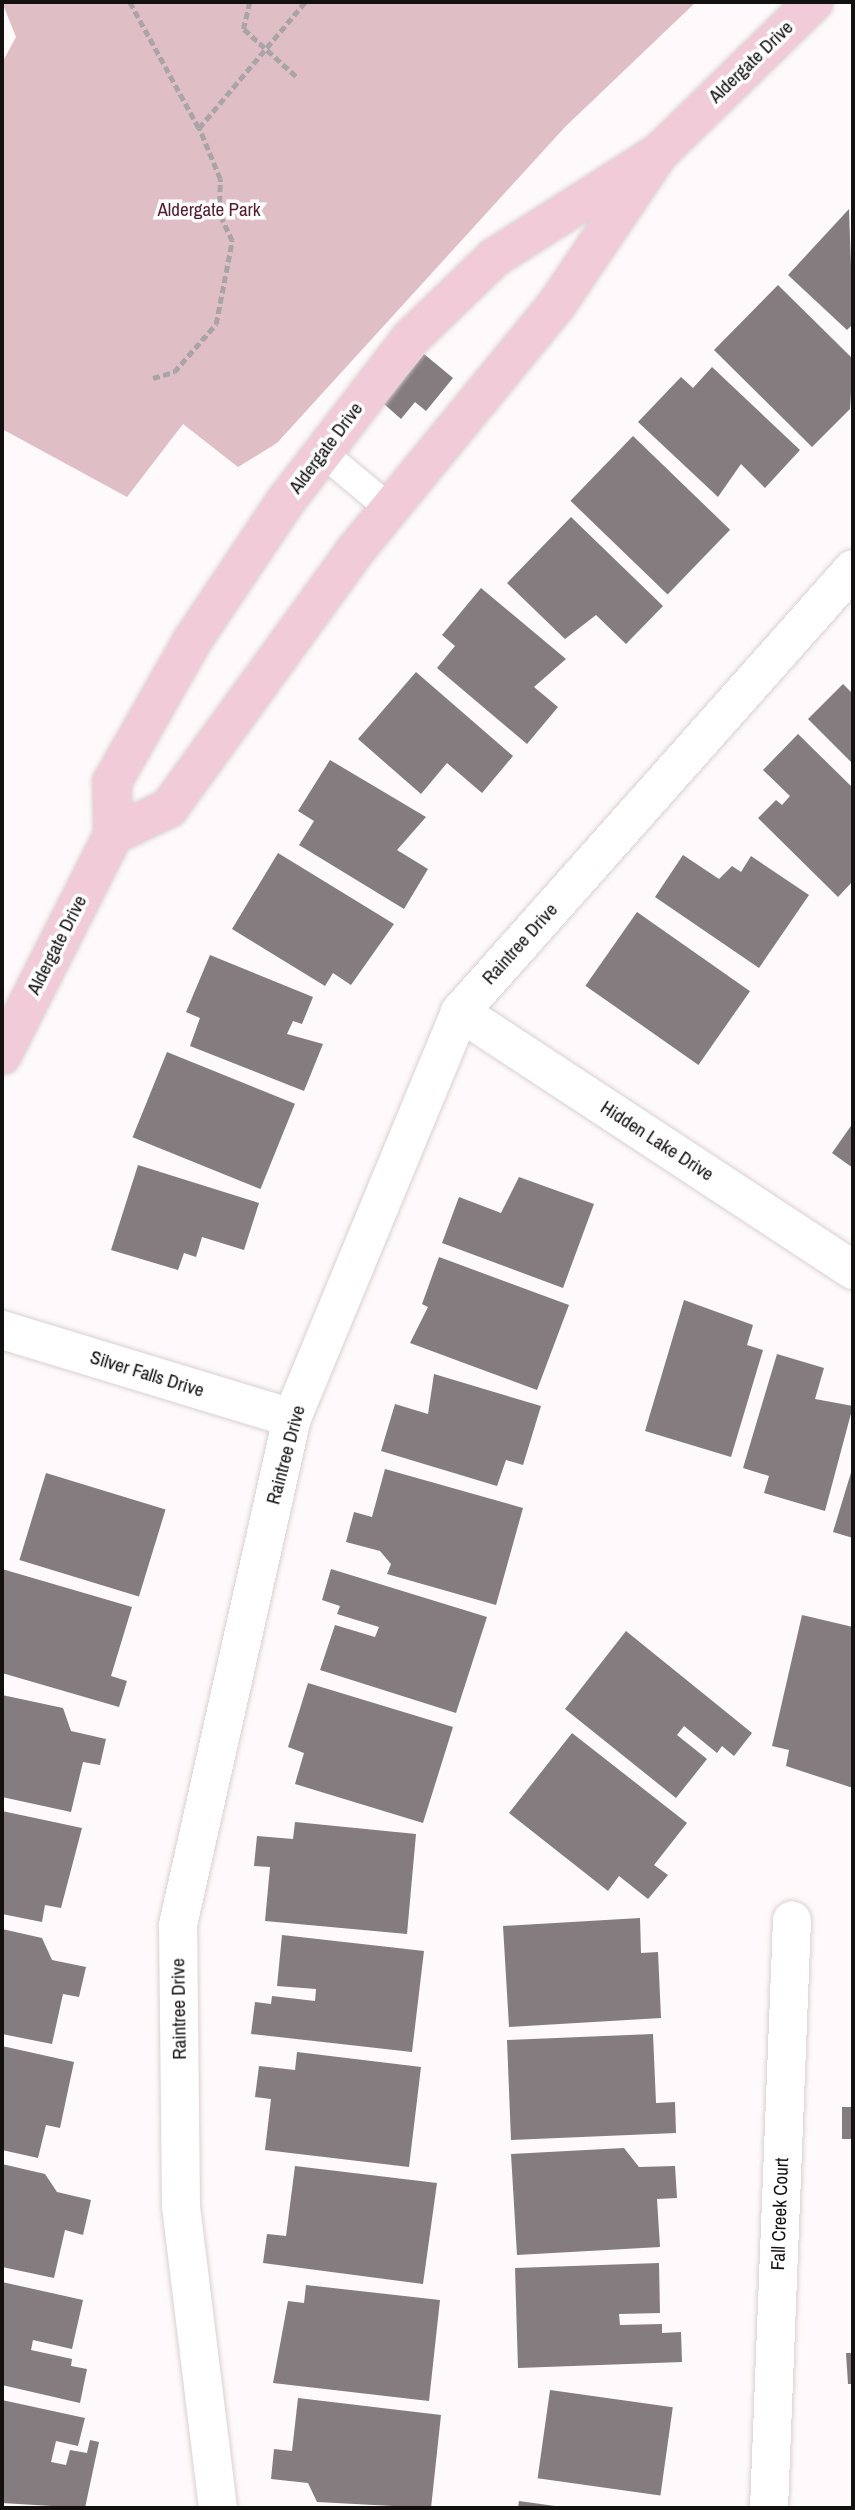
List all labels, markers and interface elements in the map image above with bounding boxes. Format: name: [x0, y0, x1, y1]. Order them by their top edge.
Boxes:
street label: Aldergate Drive: [704, 16, 798, 108]
park label: Aldergate Park: [157, 199, 261, 221]
street label: Aldergate Drive: [284, 398, 368, 498]
street label: Aldergate Drive: [22, 892, 92, 998]
street label: Raintree Drive: [478, 899, 562, 989]
street label: Hidden Lake Drive: [596, 1096, 718, 1186]
street label: Silver Falls Drive: [87, 1346, 207, 1402]
street label: Raintree Drive: [262, 1403, 310, 1507]
street label: Raintree Drive: [167, 1958, 191, 2060]
street label: Fall Creek Court: [767, 2157, 793, 2271]

